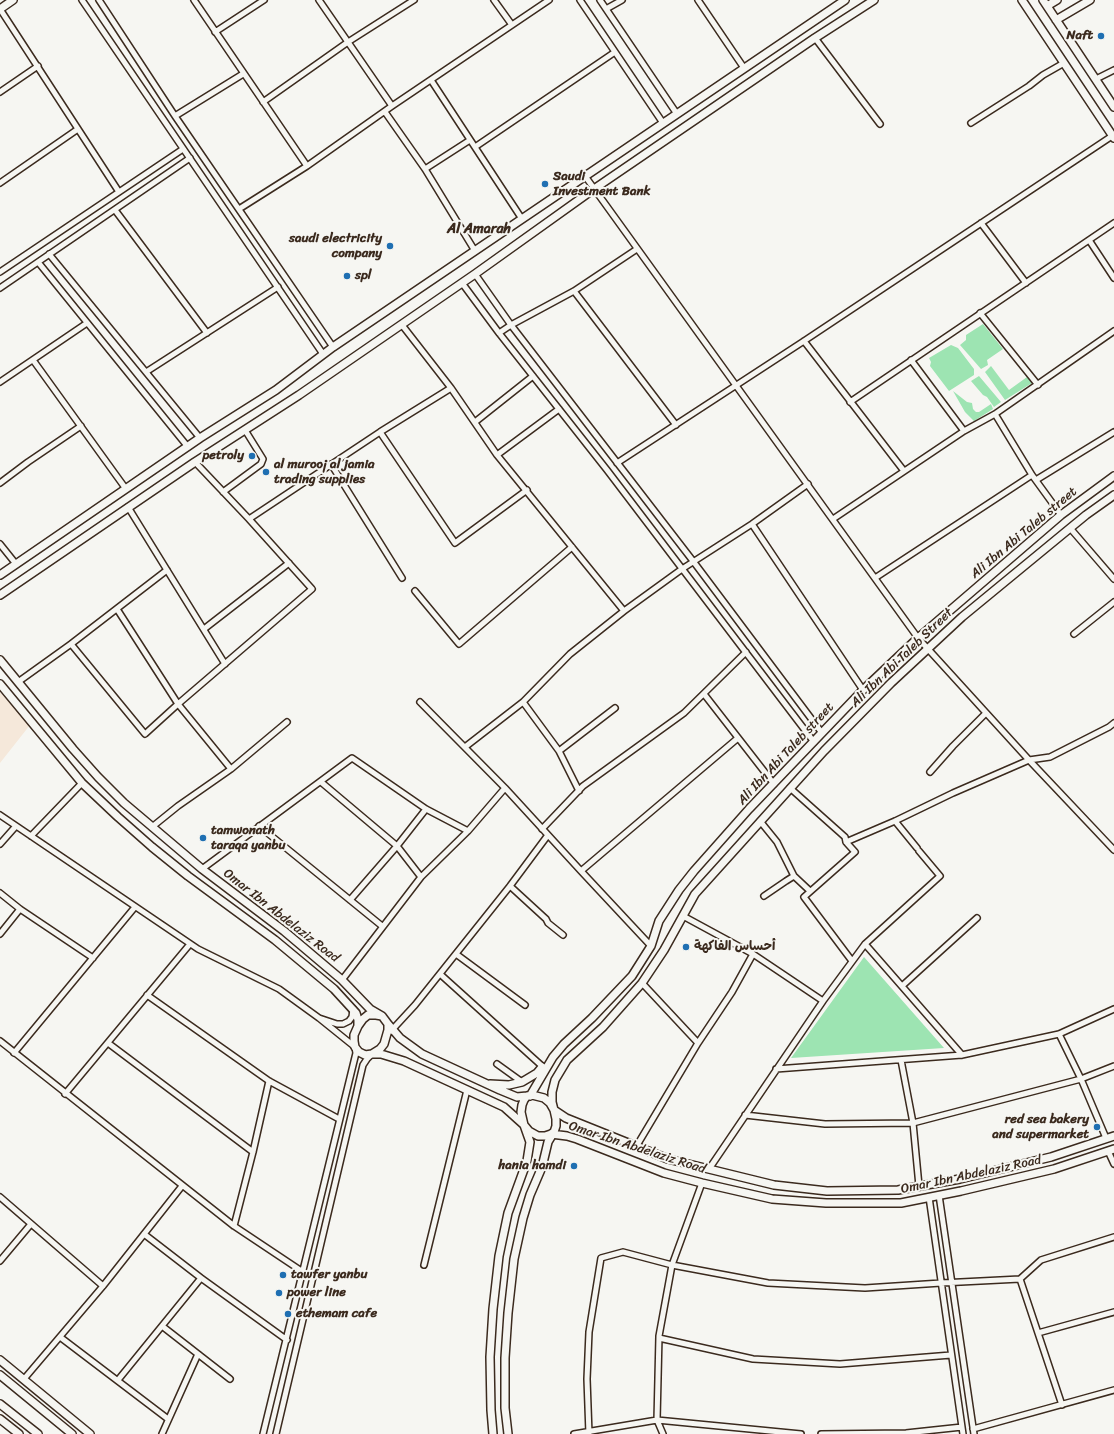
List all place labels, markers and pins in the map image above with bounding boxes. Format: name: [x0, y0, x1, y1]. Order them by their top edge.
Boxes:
place label: Naft: [1067, 28, 1093, 44]
marker: Naft: [1096, 31, 1106, 41]
place label: Saudi Investment Bank: [553, 169, 650, 200]
marker: Saudi Investment Bank: [540, 179, 550, 189]
place label: saudi electricity company: [289, 231, 382, 262]
marker: saudi electricity company: [385, 241, 395, 251]
place label: spl: [355, 268, 372, 284]
marker: spl: [342, 271, 352, 281]
place label: petroly: [202, 448, 244, 464]
marker: petroly: [247, 451, 257, 461]
place label: al murooj al jamia trading supplies: [274, 457, 375, 488]
marker: al murooj al jamia trading supplies: [261, 467, 271, 477]
place label: tamwonath taraqa yanbu: [211, 823, 285, 854]
marker: tamwonath taraqa yanbu: [198, 833, 208, 843]
place label: أحساس الفاكهة: [694, 939, 775, 955]
marker: أحساس الفاكهة: [681, 942, 691, 952]
place label: red sea bakery and supermarket: [992, 1112, 1089, 1143]
marker: red sea bakery and supermarket: [1092, 1122, 1102, 1132]
place label: hania hamdi: [498, 1158, 566, 1174]
marker: hania hamdi: [569, 1161, 579, 1171]
place label: tawfer yanbu: [291, 1267, 367, 1283]
marker: tawfer yanbu: [278, 1270, 288, 1280]
place label: power line: [287, 1285, 346, 1301]
marker: power line: [274, 1288, 284, 1298]
place label: ethemam cafe: [296, 1306, 377, 1322]
marker: ethemam cafe: [283, 1309, 293, 1319]

